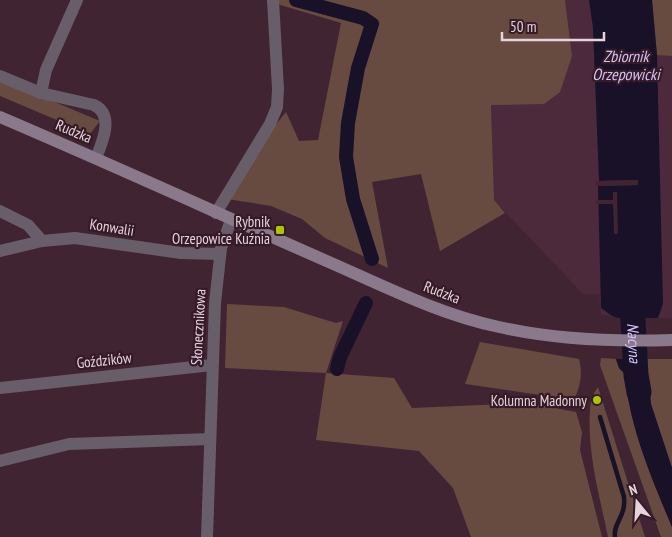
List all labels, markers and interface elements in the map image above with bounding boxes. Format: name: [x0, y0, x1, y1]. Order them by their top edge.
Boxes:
scale bar: [502, 10, 604, 42]
text: 50 m: [510, 17, 536, 36]
water label: Zbiornik Orzepowicki: [592, 46, 662, 84]
street label: Rudzka: [53, 115, 95, 147]
place label: Rybnik Orzepowice Kuźnia: [172, 212, 270, 248]
street label: Konwalii: [88, 214, 136, 240]
marker: Rybnik Orzepowice Kuźnia: [274, 224, 286, 236]
street label: Rudzka: [421, 276, 463, 308]
street label: Słonecznikowa: [187, 288, 209, 366]
water label: Nacyna: [623, 322, 645, 365]
street label: Goździków: [76, 348, 133, 372]
place label: Kolumna Madonny: [491, 391, 587, 410]
marker: Kolumna Madonny: [591, 394, 603, 406]
north arrow: [612, 477, 662, 527]
text: N: [627, 480, 639, 499]

